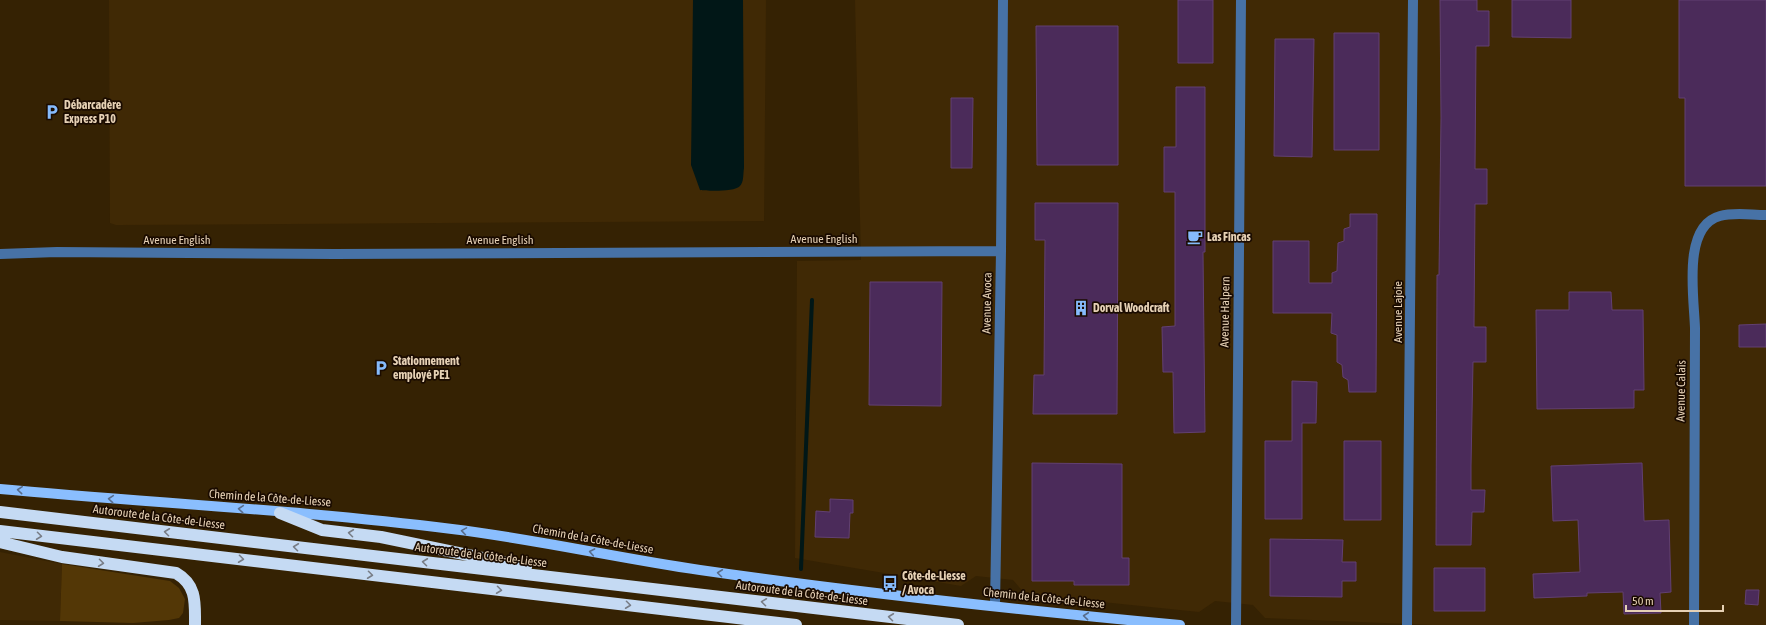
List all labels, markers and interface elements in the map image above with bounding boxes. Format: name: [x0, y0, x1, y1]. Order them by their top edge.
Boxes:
place label: Débarcadère Express P10: [64, 98, 122, 126]
parking icon: Débarcadère Express P10: [43, 103, 61, 121]
cafe icon: Las Fincas: [1186, 228, 1204, 246]
place label: Las Fincas: [1207, 230, 1252, 244]
street label: Avenue English: [791, 232, 857, 246]
street label: Avenue English: [144, 233, 210, 247]
street label: Avenue English: [467, 233, 533, 247]
street label: Avenue Avoca: [979, 272, 995, 334]
street label: Avenue Halpern: [1217, 276, 1233, 348]
street label: Avenue Lajoie: [1391, 281, 1405, 343]
building icon: Dorval Woodcraft: [1072, 299, 1090, 317]
place label: Dorval Woodcraft: [1093, 301, 1170, 315]
place label: Stationnement employé PE1: [393, 354, 460, 382]
parking icon: Stationnement employé PE1: [372, 359, 390, 377]
street label: Avenue Calais: [1673, 360, 1689, 422]
one-way arrow: [17, 486, 23, 495]
street label: Chemin de la Côte-de-Liesse: [208, 487, 332, 509]
one-way arrow: [108, 494, 114, 503]
street label: Autoroute de la Côte-de-Liesse: [92, 502, 226, 532]
one-way arrow: [238, 505, 244, 514]
street label: Chemin de la Côte-de-Liesse: [531, 521, 655, 557]
one-way arrow: [461, 527, 467, 536]
one-way arrow: [164, 528, 170, 537]
one-way arrow: [348, 529, 355, 538]
one-way arrow: [36, 531, 42, 540]
street label: Autoroute de la Côte-de-Liesse: [414, 540, 548, 570]
one-way arrow: [293, 543, 299, 552]
one-way arrow: [589, 549, 595, 557]
one-way arrow: [238, 554, 244, 563]
one-way arrow: [98, 558, 104, 567]
one-way arrow: [422, 558, 428, 567]
one-way arrow: [717, 569, 724, 578]
place label: Côte-de-Liesse / Avoca: [902, 569, 966, 597]
one-way arrow: [367, 570, 373, 579]
bus stop icon: Côte-de-Liesse / Avoca: [881, 574, 899, 592]
street label: Autoroute de la Côte-de-Liesse: [735, 578, 869, 608]
one-way arrow: [496, 585, 502, 594]
street label: Chemin de la Côte-de-Liesse: [982, 585, 1106, 611]
scale bar: [1626, 587, 1723, 613]
text: 50 m: [1632, 594, 1654, 608]
one-way arrow: [761, 598, 767, 607]
one-way arrow: [625, 600, 631, 609]
one-way arrow: [1083, 612, 1089, 621]
one-way arrow: [888, 613, 895, 622]

